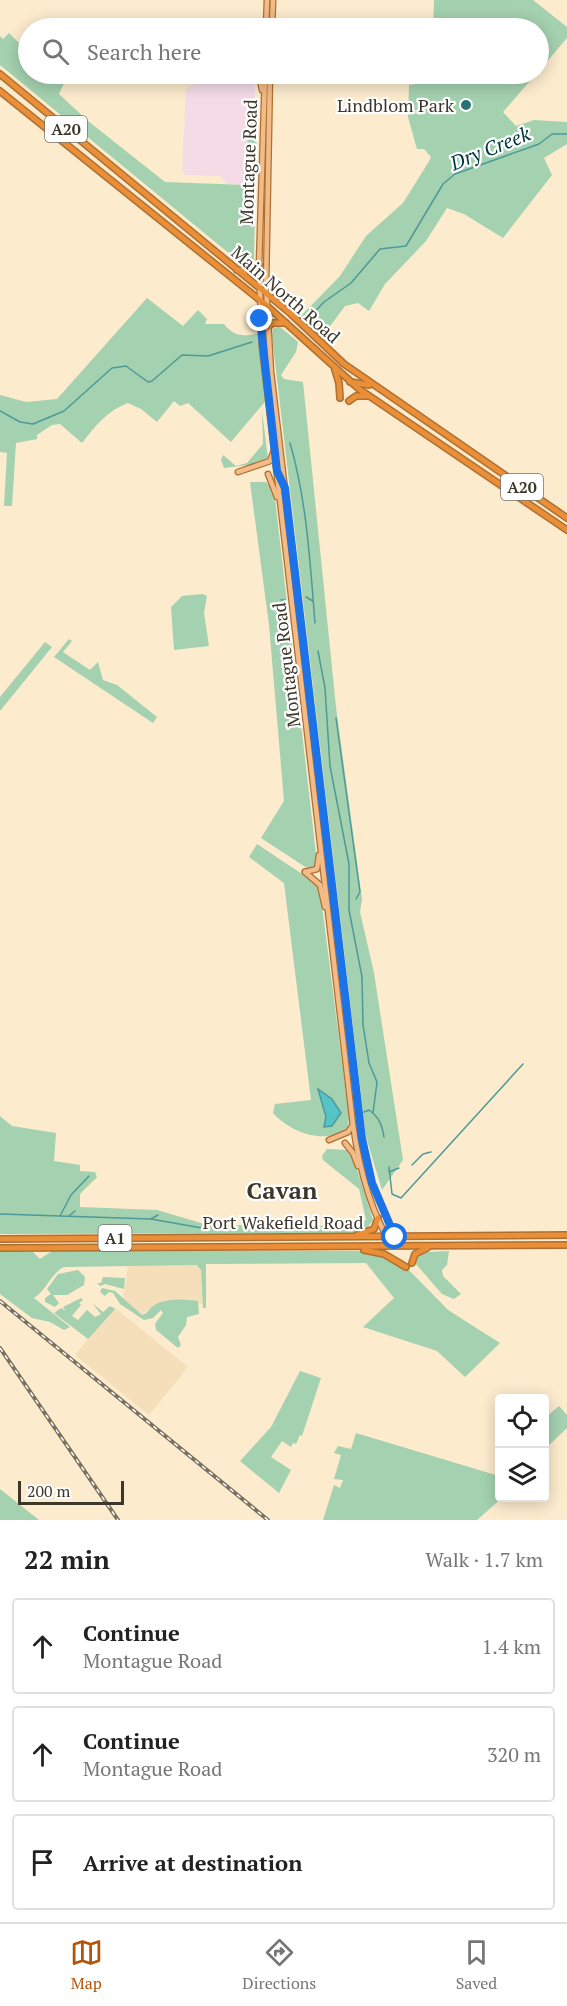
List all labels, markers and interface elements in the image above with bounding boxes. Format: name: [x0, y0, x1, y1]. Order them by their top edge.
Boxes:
search box: [18, 18, 549, 84]
icon: search: [39, 35, 72, 68]
text: Search here: [87, 37, 201, 66]
place label: Lindblom Park: [337, 93, 455, 117]
marker: Lindblom Park: [459, 98, 473, 112]
street label: Montague Road: [234, 99, 262, 225]
road number: A20: [45, 116, 87, 142]
water label: Dry Creek: [445, 120, 534, 177]
street label: Main North Road: [226, 240, 346, 348]
route end: [246, 305, 272, 331]
road number: A20: [501, 474, 543, 500]
street label: Montague Road: [266, 601, 306, 729]
district label: Cavan: [247, 1174, 318, 1206]
street label: Port Wakefield Road: [203, 1210, 363, 1234]
route start: [381, 1223, 407, 1249]
road number: A1: [98, 1225, 132, 1251]
map controls: [495, 1394, 549, 1502]
button: locate: [495, 1394, 549, 1448]
button: layers: [495, 1448, 549, 1502]
scale bar: [18, 1478, 124, 1506]
text: 200 m: [27, 1480, 70, 1502]
text: 22 min: [24, 1542, 110, 1576]
text: Walk · 1.7 km: [425, 1546, 543, 1573]
text: Continue: [83, 1618, 180, 1647]
icon: ahead: [26, 1630, 59, 1663]
text: 1.4 km: [482, 1633, 541, 1660]
text: Montague Road: [83, 1647, 222, 1674]
text: Continue: [83, 1726, 180, 1755]
icon: ahead: [26, 1738, 59, 1771]
text: 320 m: [487, 1741, 541, 1768]
text: Montague Road: [83, 1755, 222, 1782]
icon: arrive: [26, 1846, 59, 1879]
text: Arrive at destination: [83, 1848, 302, 1877]
tab: Map: [70, 1936, 103, 1994]
tab: Directions: [242, 1936, 316, 1994]
tab: Saved: [456, 1936, 497, 1994]

